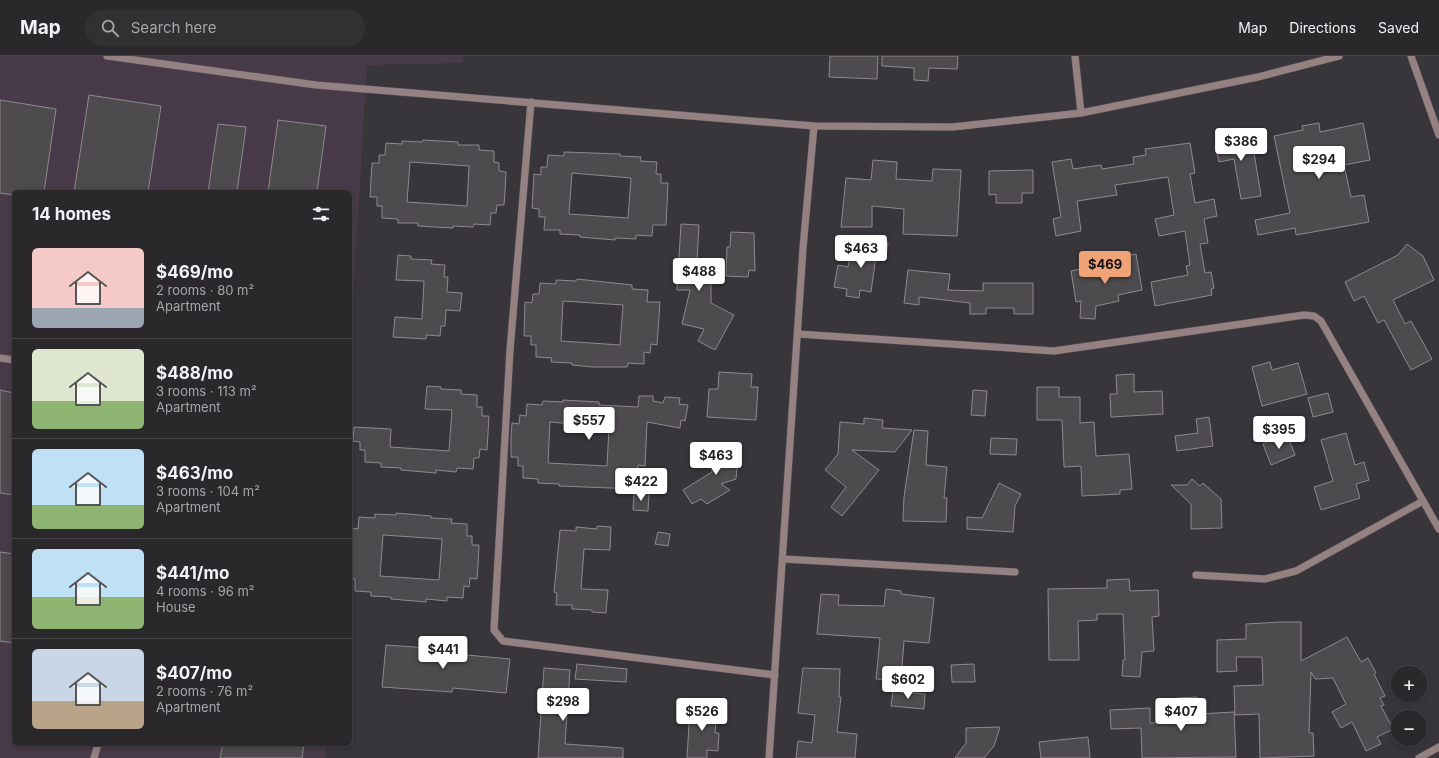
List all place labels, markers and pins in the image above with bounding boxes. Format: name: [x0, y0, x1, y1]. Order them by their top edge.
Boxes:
pin: $386: [1217, 128, 1265, 162]
pin: $294: [1295, 146, 1343, 180]
pin: $463: [837, 235, 885, 269]
pin: $469: [1081, 251, 1129, 285]
pin: $488: [675, 258, 723, 292]
pin: $557: [565, 407, 613, 441]
pin: $395: [1255, 416, 1303, 450]
pin: $463: [692, 442, 740, 476]
pin: $422: [617, 468, 665, 502]
pin: $441: [419, 636, 467, 670]
pin: $602: [884, 666, 932, 700]
pin: $298: [539, 688, 587, 722]
pin: $526: [678, 698, 726, 732]
pin: $407: [1157, 698, 1205, 732]

